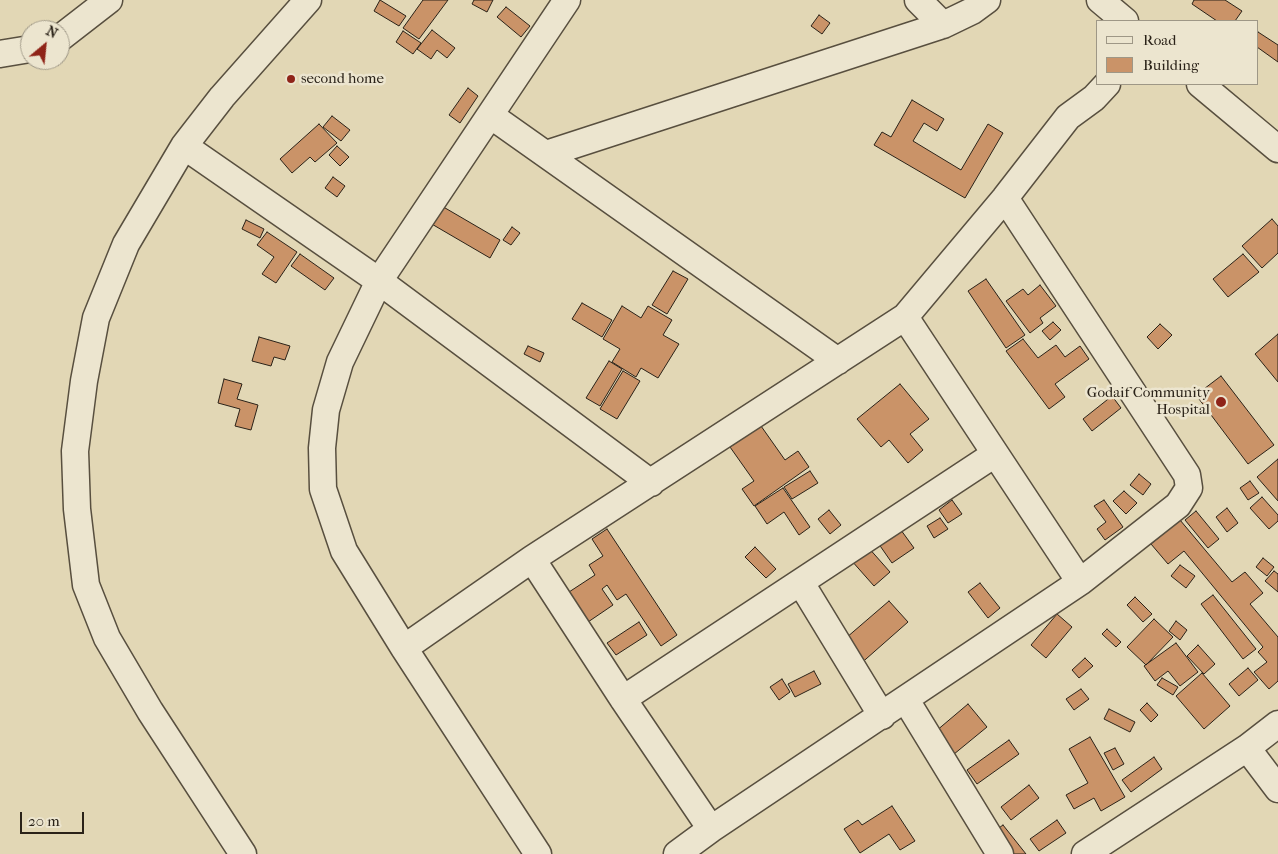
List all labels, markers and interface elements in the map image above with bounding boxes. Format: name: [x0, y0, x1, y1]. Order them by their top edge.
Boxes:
north arrow: [20, 20, 70, 70]
legend: [1096, 20, 1258, 85]
text: N: [43, 22, 60, 42]
text: Road: [1143, 31, 1176, 49]
text: Building: [1143, 56, 1199, 74]
place label: second home: [301, 70, 384, 88]
marker: second home: [285, 73, 297, 85]
place label: Godaif Community Hospital: [1087, 384, 1210, 419]
marker: Godaif Community Hospital: [1214, 395, 1228, 409]
scale bar: [22, 802, 86, 834]
text: 20 m: [28, 812, 60, 830]

